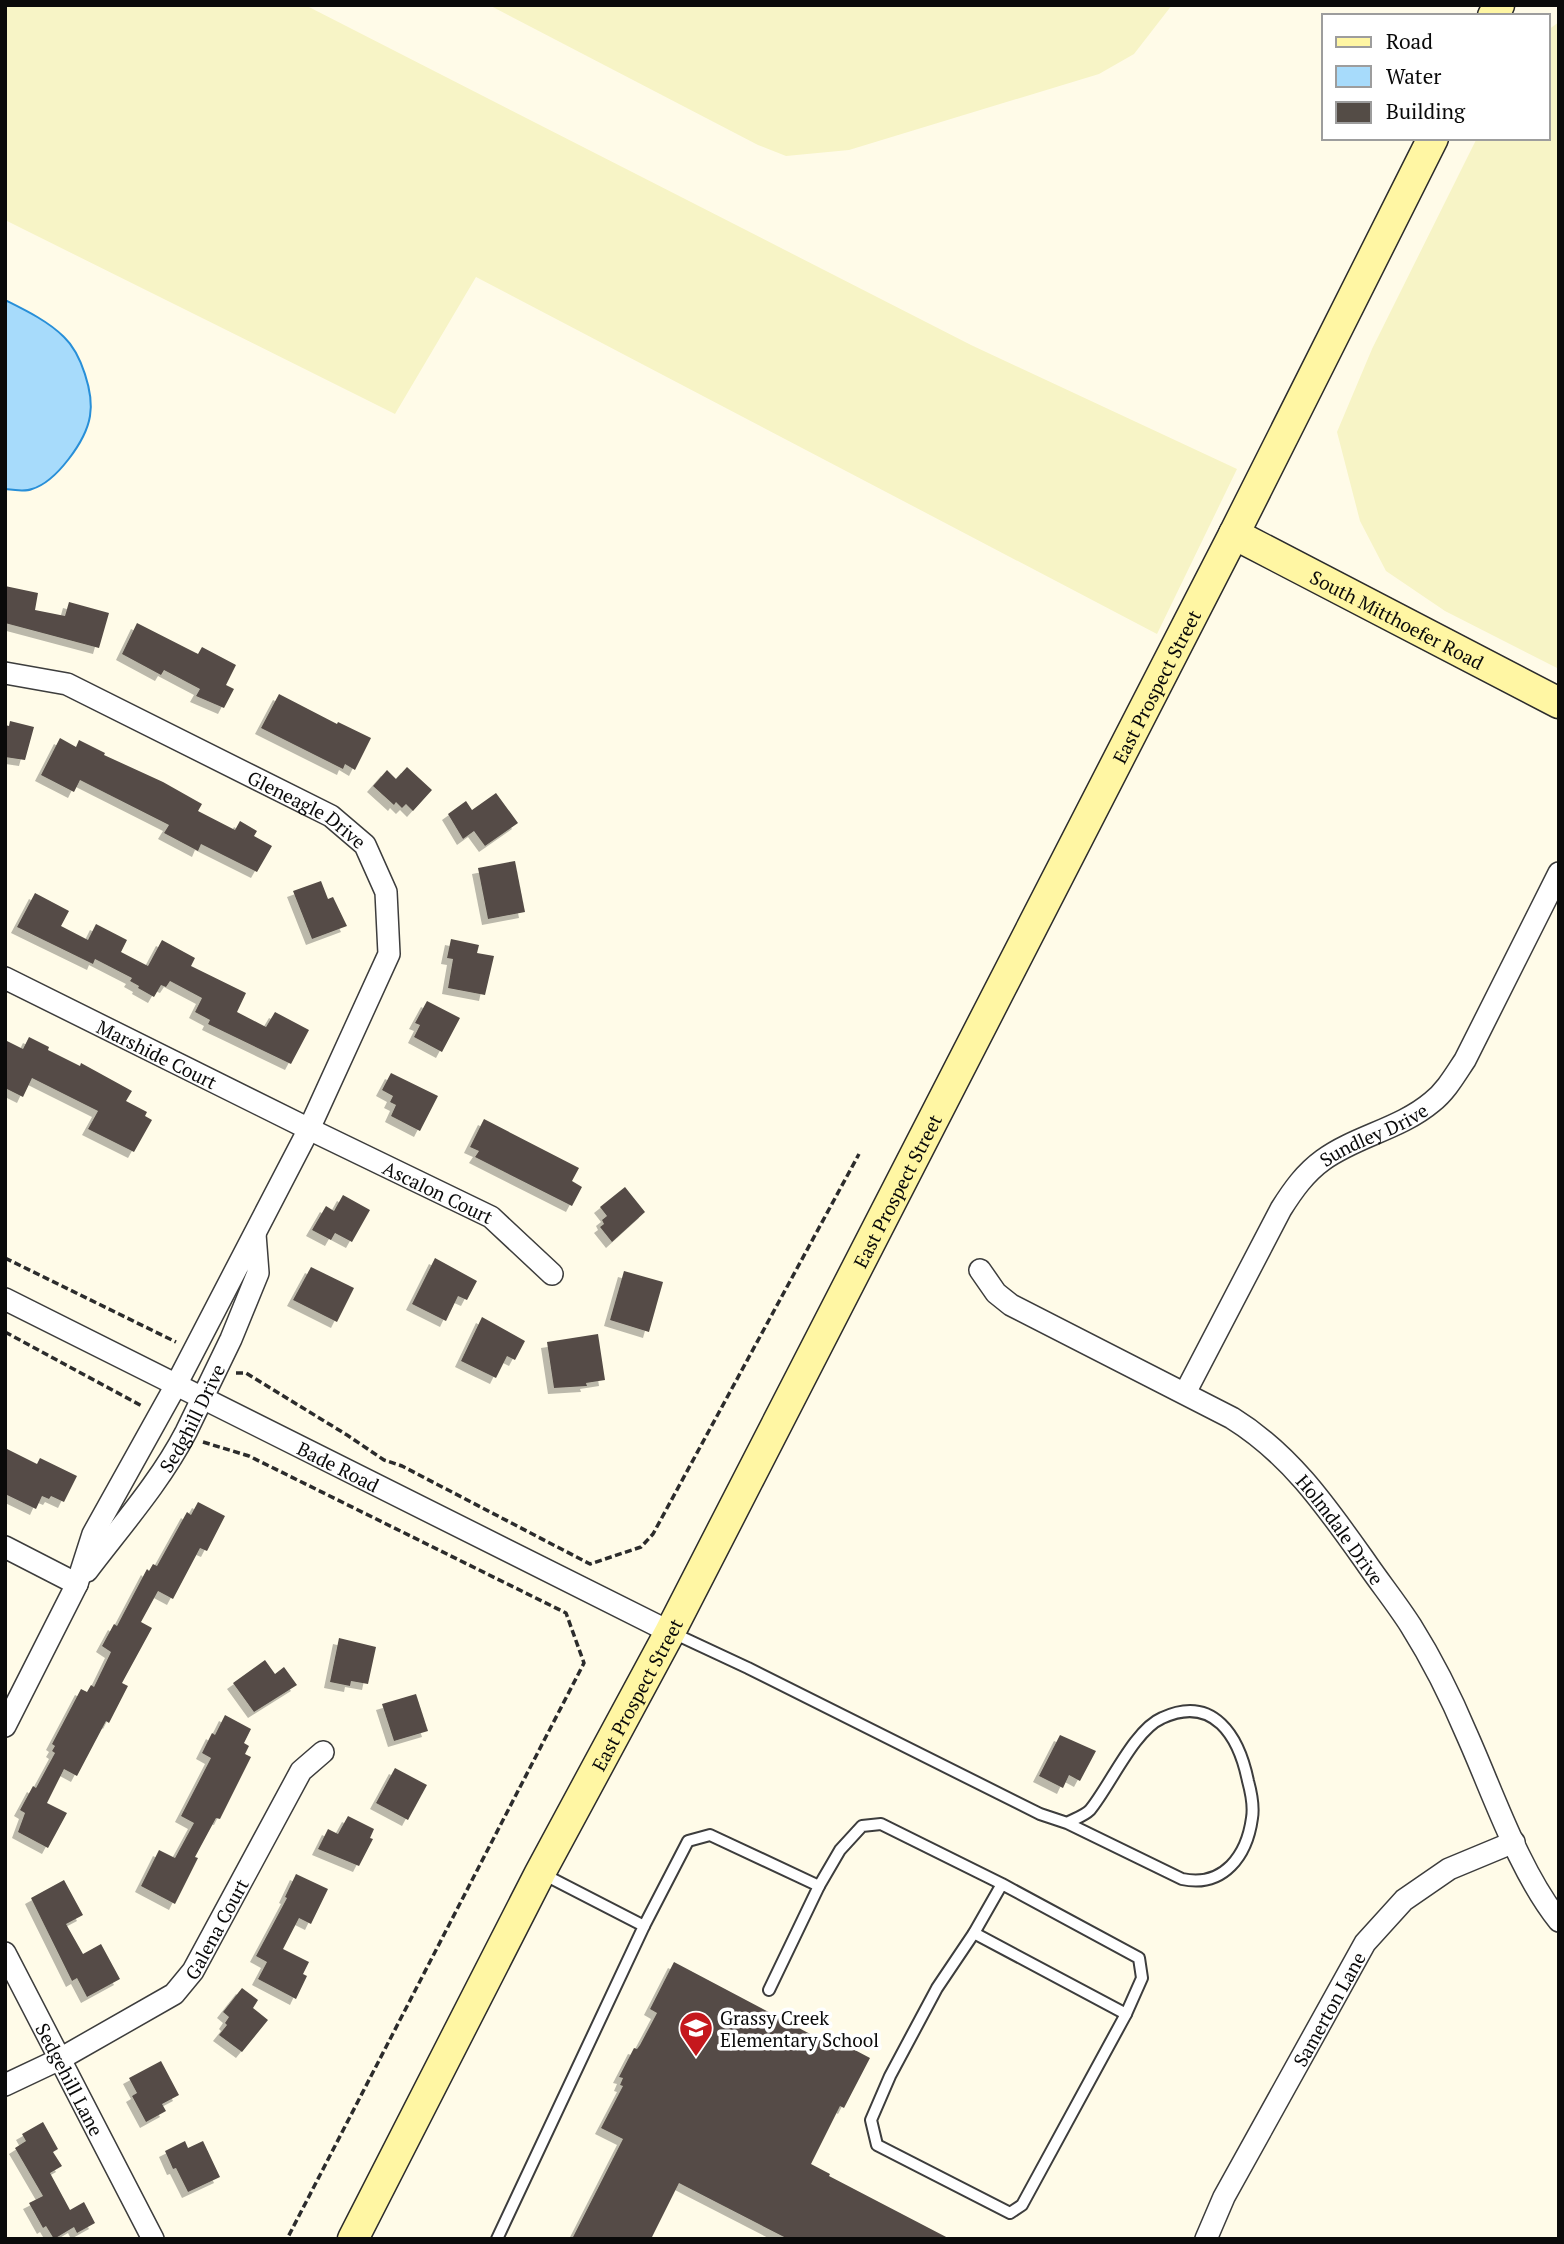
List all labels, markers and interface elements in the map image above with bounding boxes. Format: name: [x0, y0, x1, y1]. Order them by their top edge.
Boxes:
legend: [1322, 14, 1550, 140]
text: Road: [1386, 27, 1433, 55]
text: Water: [1386, 62, 1441, 90]
text: Building: [1386, 97, 1466, 125]
street label: South Mitthoefer Road: [1306, 563, 1489, 674]
street label: East Prospect Street: [1106, 605, 1206, 767]
street label: Gleneagle Drive: [244, 764, 372, 853]
street label: Marshide Court: [93, 1013, 221, 1094]
street label: Sundley Drive: [1314, 1097, 1432, 1172]
street label: East Prospect Street: [847, 1110, 947, 1272]
street label: Ascalon Court: [379, 1154, 497, 1229]
street label: Sedghill Drive: [153, 1360, 230, 1477]
street label: Bade Road: [293, 1435, 384, 1497]
street label: Holmdale Drive: [1291, 1468, 1390, 1589]
street label: East Prospect Street: [585, 1614, 687, 1775]
street label: Galena Court: [179, 1874, 253, 1985]
street label: Samerton Lane: [1287, 1947, 1370, 2071]
place label: Grassy Creek Elementary School: [720, 2005, 879, 2052]
school or university icon: Grassy Creek Elementary School: [677, 2009, 715, 2058]
street label: Sedgehill Lane: [31, 2018, 110, 2140]

